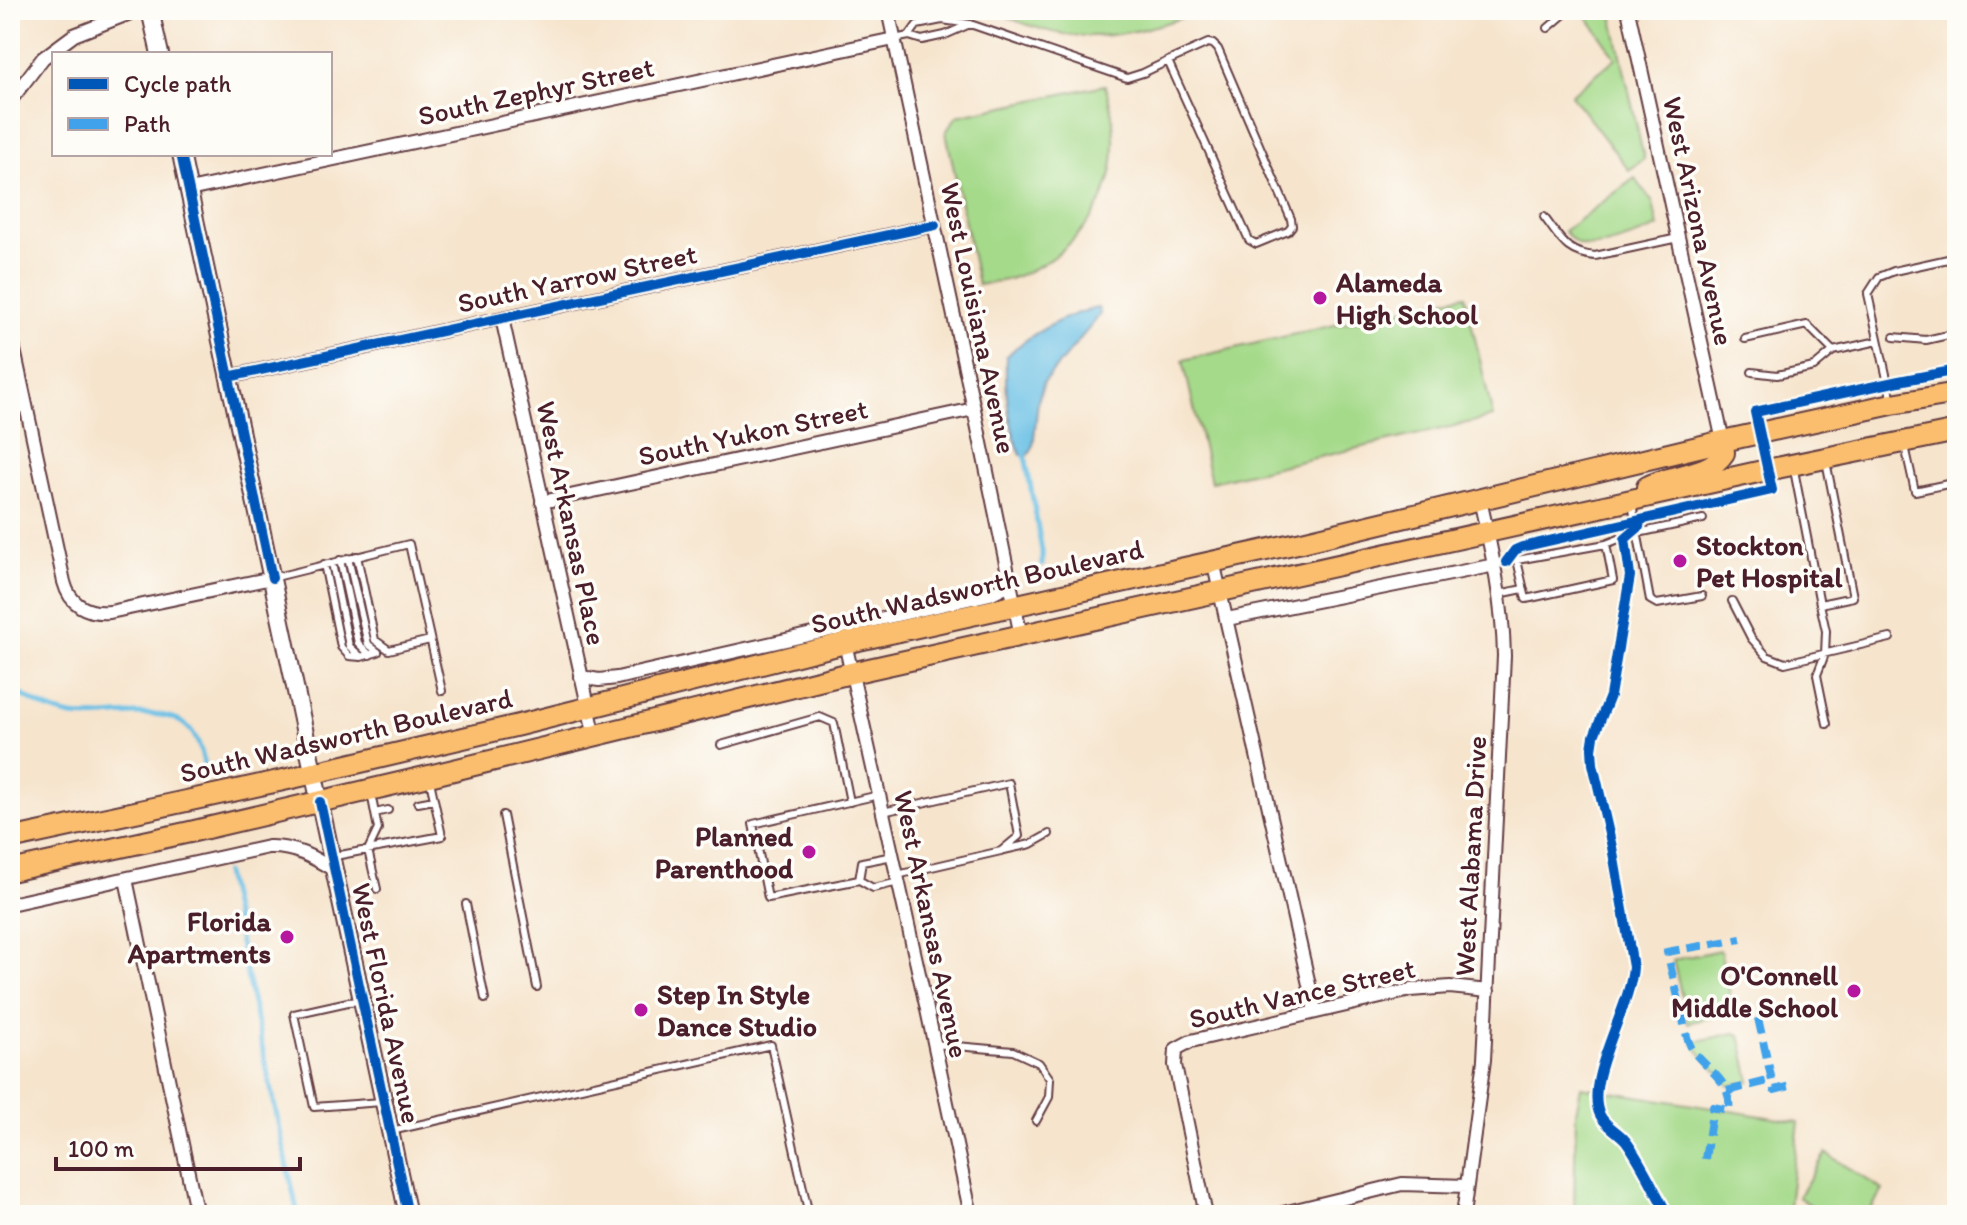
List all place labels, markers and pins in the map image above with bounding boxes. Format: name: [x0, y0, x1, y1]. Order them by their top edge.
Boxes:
place label: Alameda High School: [1335, 265, 1478, 331]
marker: Alameda High School: [1311, 289, 1329, 307]
place label: Stockton Pet Hospital: [1696, 528, 1842, 594]
marker: Stockton Pet Hospital: [1671, 552, 1689, 570]
place label: Planned Parenthood: [655, 819, 794, 885]
marker: Planned Parenthood: [800, 843, 818, 861]
place label: Florida Apartments: [127, 904, 271, 970]
marker: Florida Apartments: [278, 928, 296, 946]
place label: O'Connell Middle School: [1671, 958, 1838, 1024]
place label: Step In Style Dance Studio: [657, 977, 817, 1043]
marker: O'Connell Middle School: [1845, 982, 1863, 1000]
marker: Step In Style Dance Studio: [632, 1001, 650, 1019]

